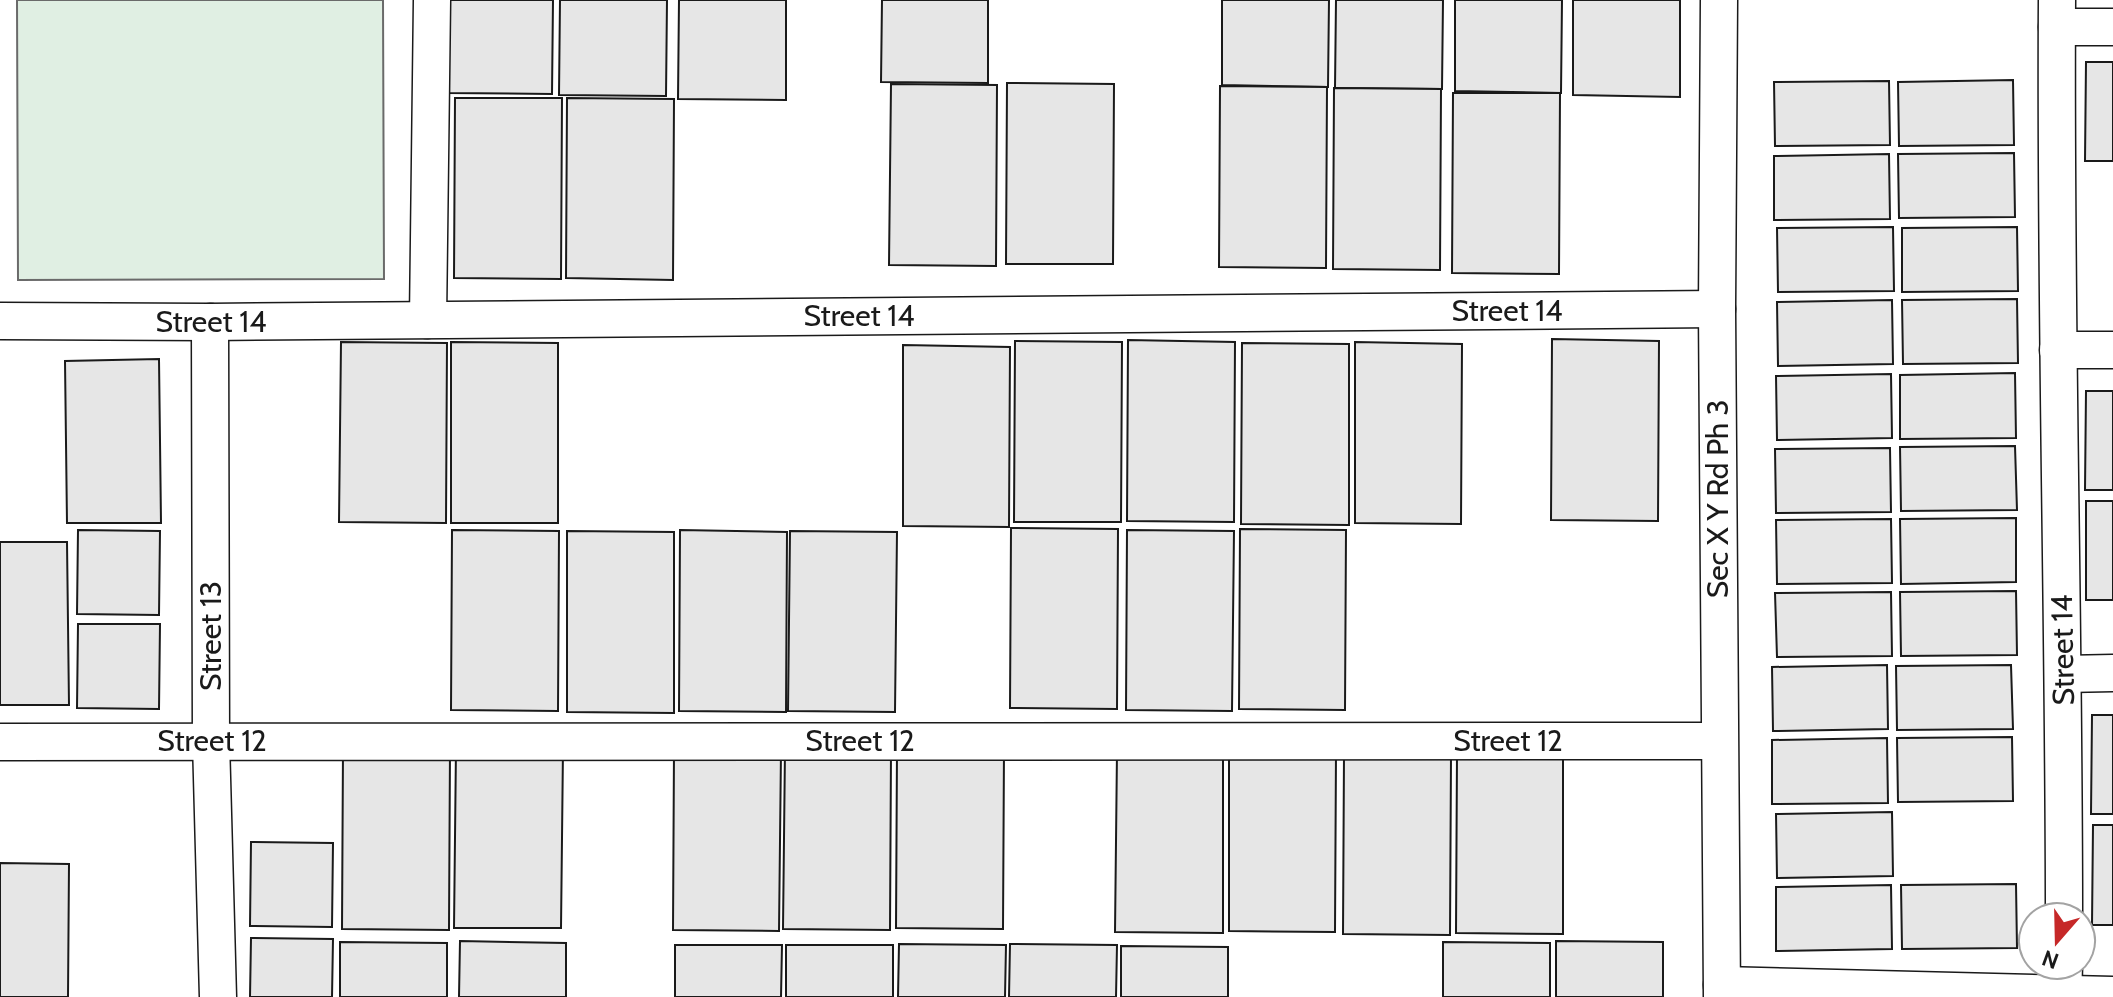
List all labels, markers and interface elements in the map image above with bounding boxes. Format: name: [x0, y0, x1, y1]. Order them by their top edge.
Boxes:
street label: Street 14: [1452, 292, 1562, 329]
street label: Street 14: [804, 297, 914, 334]
street label: Street 14: [156, 303, 266, 340]
street label: Sec X Y Rd Ph 3: [1699, 400, 1736, 598]
street label: Street 13: [192, 581, 229, 691]
street label: Street 14: [2043, 594, 2082, 706]
street label: Street 12: [157, 722, 267, 759]
street label: Street 12: [805, 722, 915, 759]
street label: Street 12: [1453, 722, 1563, 759]
north arrow: [2017, 901, 2097, 981]
text: N: [2038, 944, 2062, 975]

